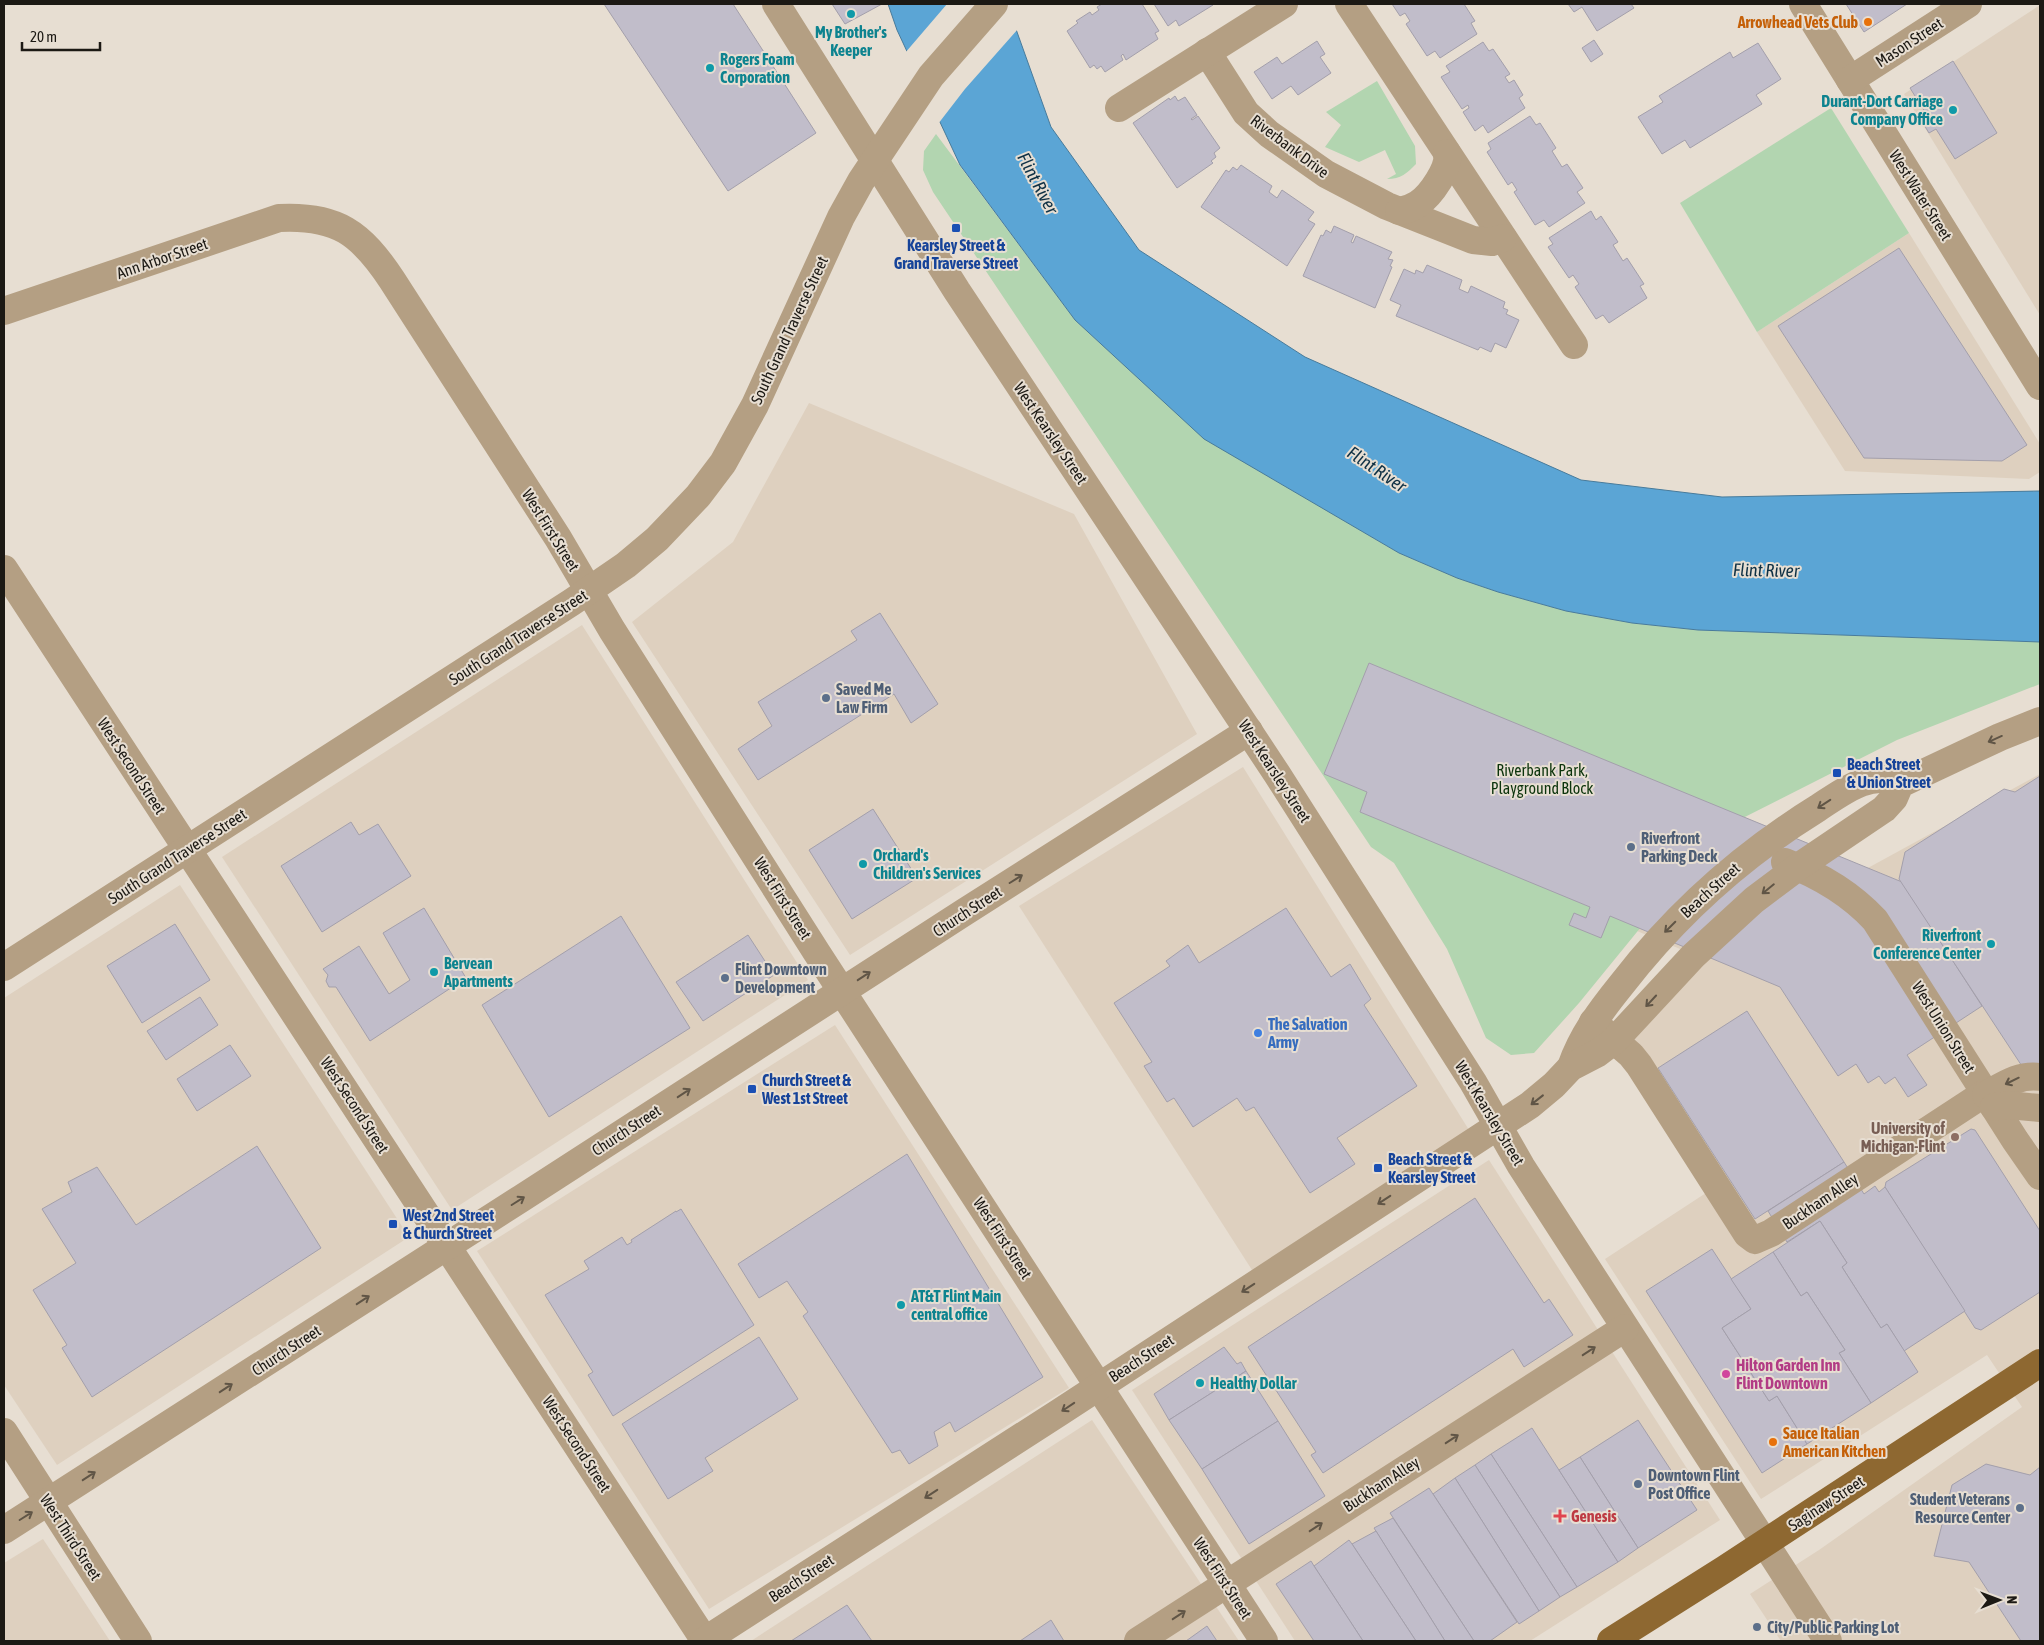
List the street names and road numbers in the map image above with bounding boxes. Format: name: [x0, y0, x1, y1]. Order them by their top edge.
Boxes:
street label: Mason Street: [1872, 13, 1946, 70]
street label: Riverbank Drive: [1247, 111, 1333, 181]
street label: West Water Street: [1886, 147, 1956, 244]
street label: Ann Arbor Street: [114, 234, 210, 282]
street label: South Grand Traverse Street: [747, 253, 831, 407]
street label: West Kearsley Street: [1010, 379, 1092, 488]
street label: West First Street: [519, 486, 584, 575]
street label: South Grand Traverse Street: [446, 585, 591, 688]
street label: West Second Street: [94, 715, 170, 818]
street label: West Kearsley Street: [1234, 716, 1315, 826]
street label: South Grand Traverse Street: [105, 804, 250, 907]
street label: West First Street: [751, 854, 816, 943]
street label: Beach Street: [1677, 859, 1744, 921]
street label: Church Street: [929, 882, 1005, 940]
street label: West Union Street: [1909, 978, 1979, 1076]
street label: West Second Street: [317, 1054, 393, 1157]
street label: West Kearsley Street: [1451, 1058, 1528, 1169]
street label: Church Street: [588, 1101, 664, 1159]
street label: Buckham Alley: [1779, 1169, 1862, 1234]
street label: West First Street: [970, 1194, 1036, 1282]
street label: Church Street: [248, 1321, 324, 1379]
street label: Beach Street: [1105, 1330, 1177, 1385]
street label: West Second Street: [539, 1393, 615, 1496]
street label: Buckham Alley: [1340, 1453, 1423, 1516]
street label: Saginaw Street: [1785, 1472, 1868, 1535]
street label: West Third Street: [37, 1491, 106, 1584]
street label: West First Street: [1190, 1534, 1256, 1622]
street label: Beach Street: [765, 1550, 837, 1605]

